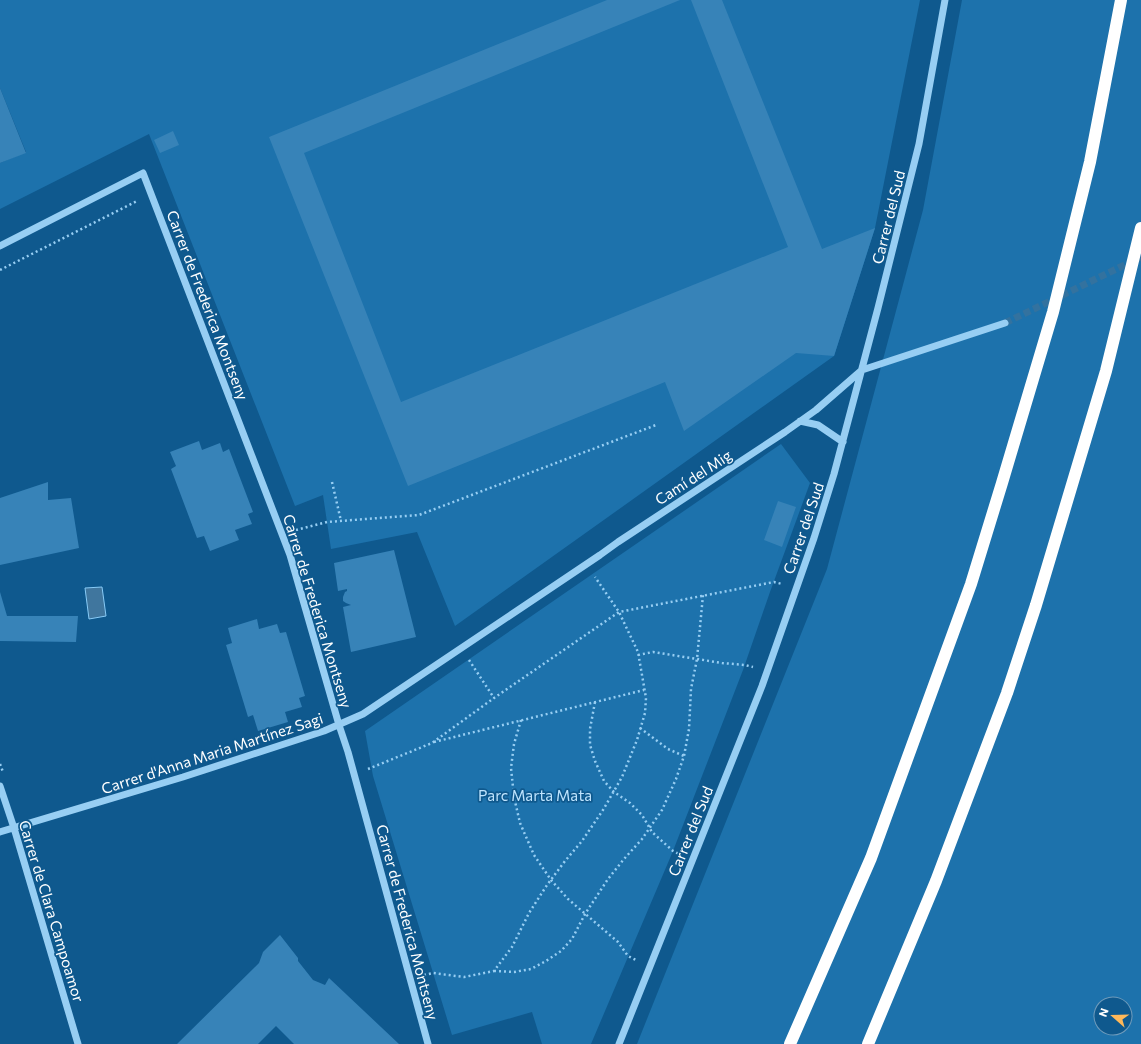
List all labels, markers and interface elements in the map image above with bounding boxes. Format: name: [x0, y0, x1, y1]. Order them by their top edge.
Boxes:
street label: Carrer del Sud: [868, 168, 908, 266]
street label: Carrer de Frederica Montseny: [163, 208, 253, 403]
street label: Camí del Mig: [651, 446, 735, 508]
street label: Carrer del Sud: [779, 480, 827, 576]
street label: Carrer de Frederica Montseny: [280, 512, 356, 710]
street label: Carrer d'Anna Maria Martínez Sagi: [99, 709, 325, 797]
street label: Carrer del Sud: [664, 783, 716, 879]
park label: Parc Marta Mata: [478, 786, 592, 804]
street label: Carrer de Clara Campoamor: [16, 818, 88, 1004]
street label: Carrer de Frederica Montseny: [373, 822, 443, 1022]
north arrow: [1093, 996, 1133, 1036]
text: N: [1096, 1006, 1111, 1019]

